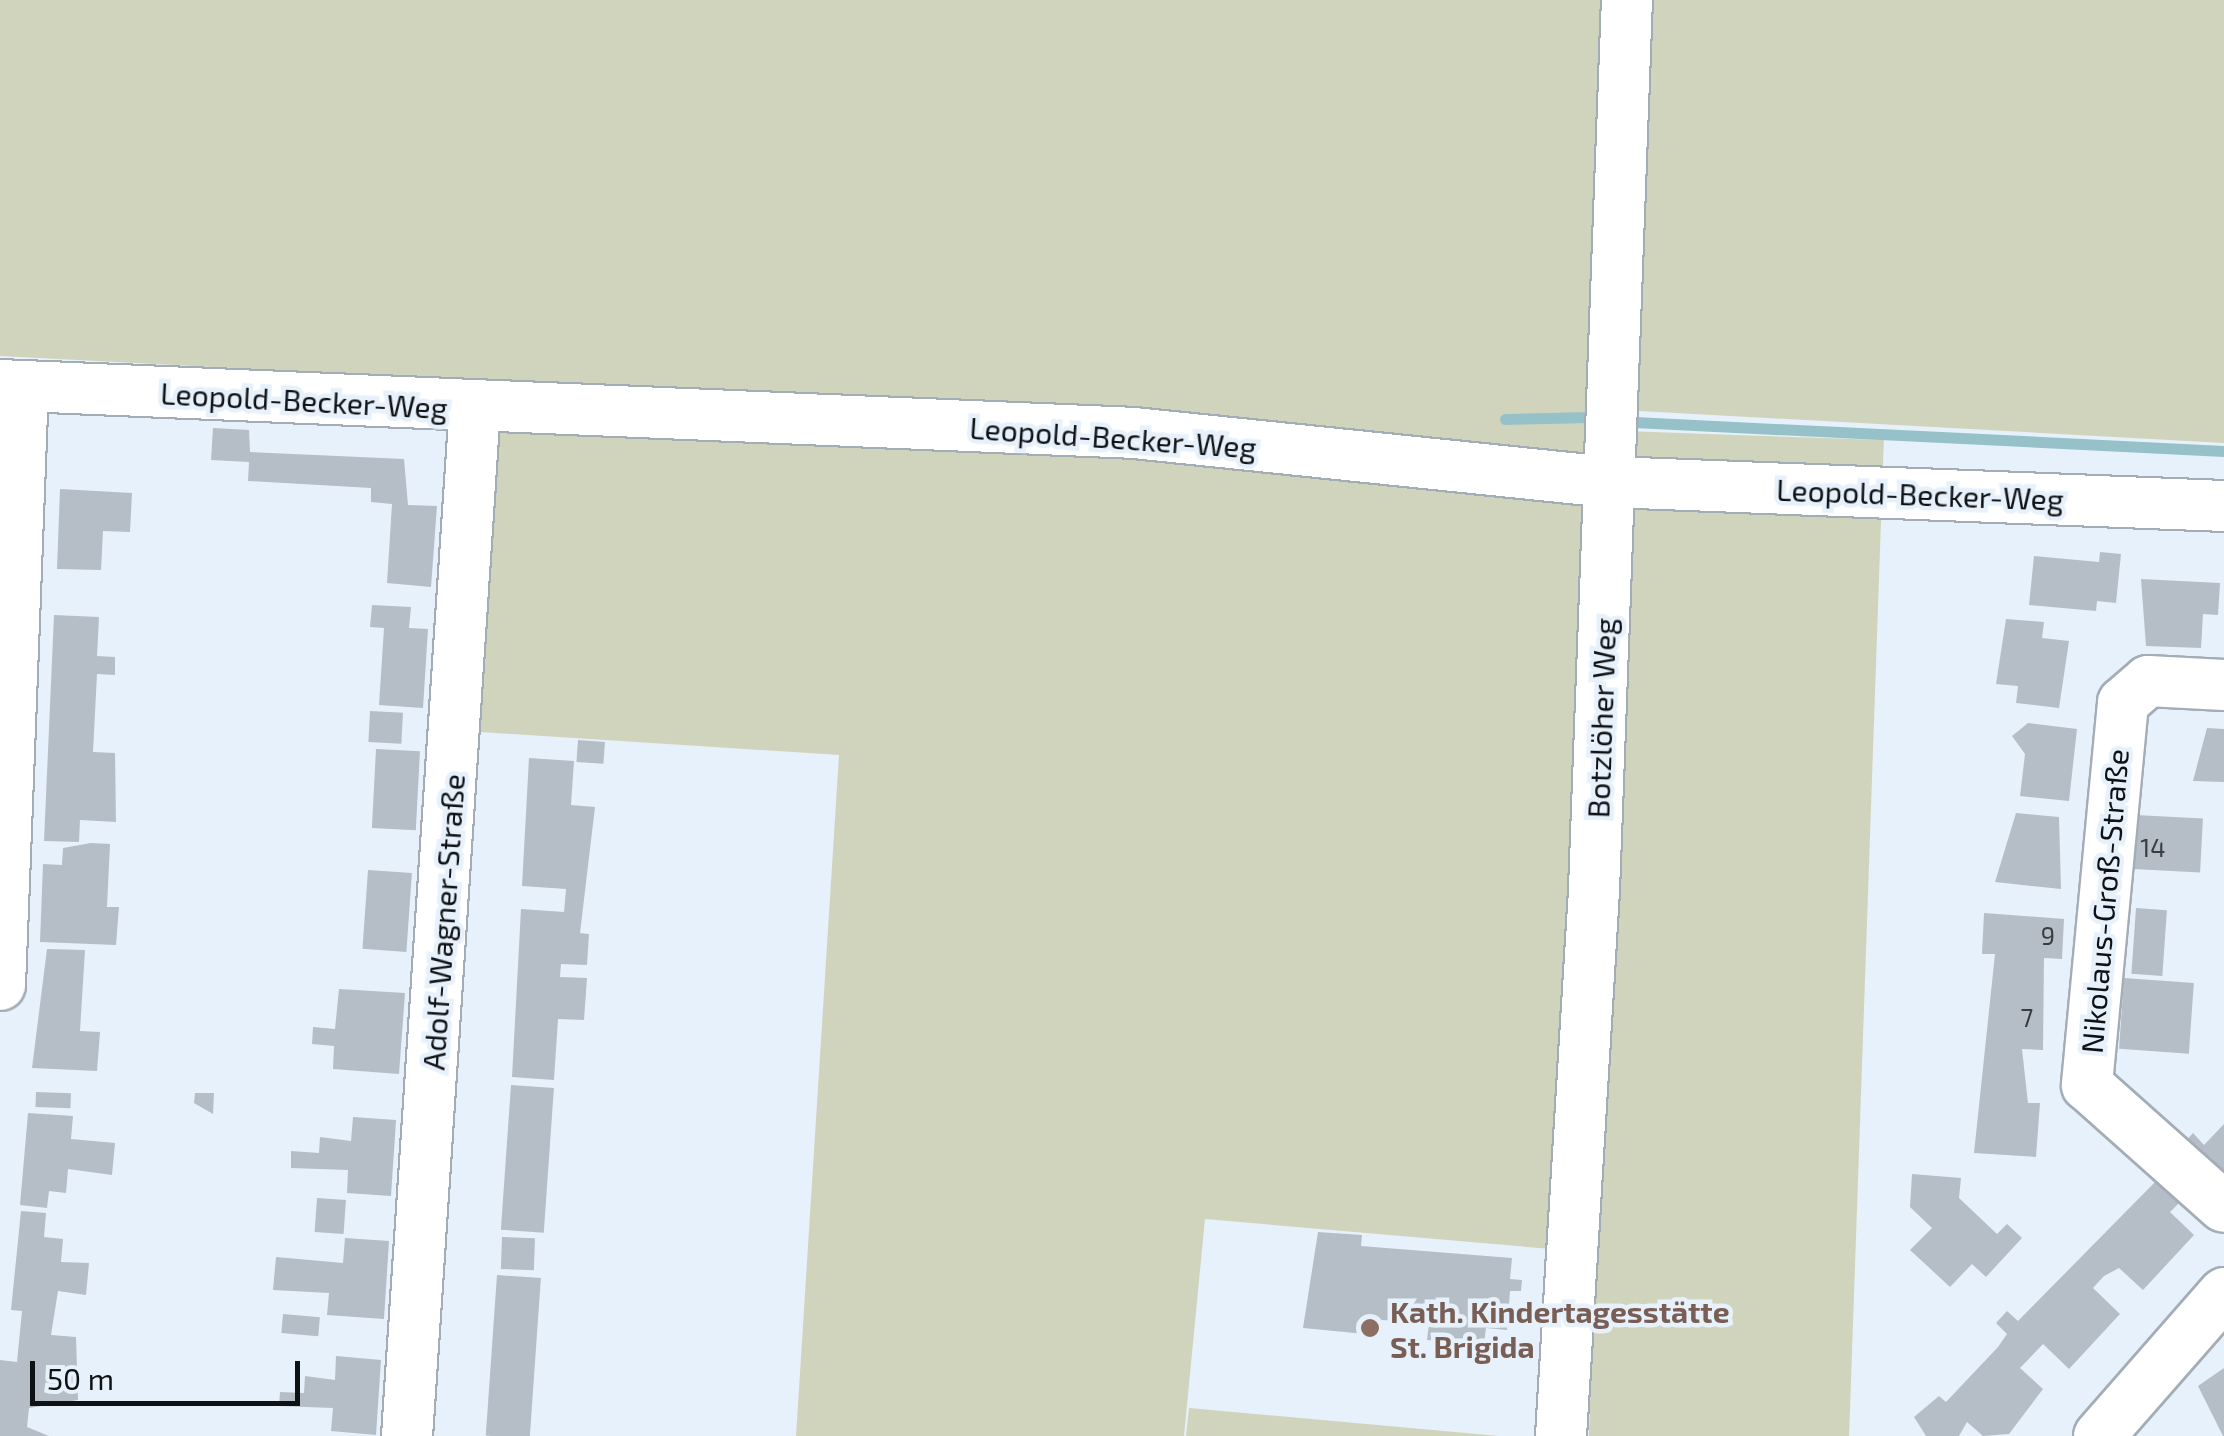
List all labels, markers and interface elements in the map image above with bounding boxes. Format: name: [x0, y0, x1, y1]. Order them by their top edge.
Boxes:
street label: Leopold-Becker-Weg: [160, 375, 448, 425]
street label: Leopold-Becker-Weg: [968, 409, 1258, 465]
street label: Leopold-Becker-Weg: [1776, 471, 2064, 517]
street label: Botzlöher Weg: [1579, 617, 1623, 819]
street label: Nikolaus-Groß-Straße: [2073, 747, 2135, 1055]
street label: Adolf-Wagner-Straße: [415, 773, 471, 1071]
house number: 14: [2140, 832, 2166, 862]
house number: 9: [2041, 920, 2055, 950]
house number: 7: [2021, 1002, 2033, 1032]
place label: Kath. Kindertagesstätte St. Brigida: [1390, 1293, 1730, 1364]
marker: Kath. Kindertagesstätte St. Brigida: [1359, 1317, 1381, 1339]
scale bar: [35, 1341, 305, 1403]
text: 50 m: [47, 1360, 114, 1396]

